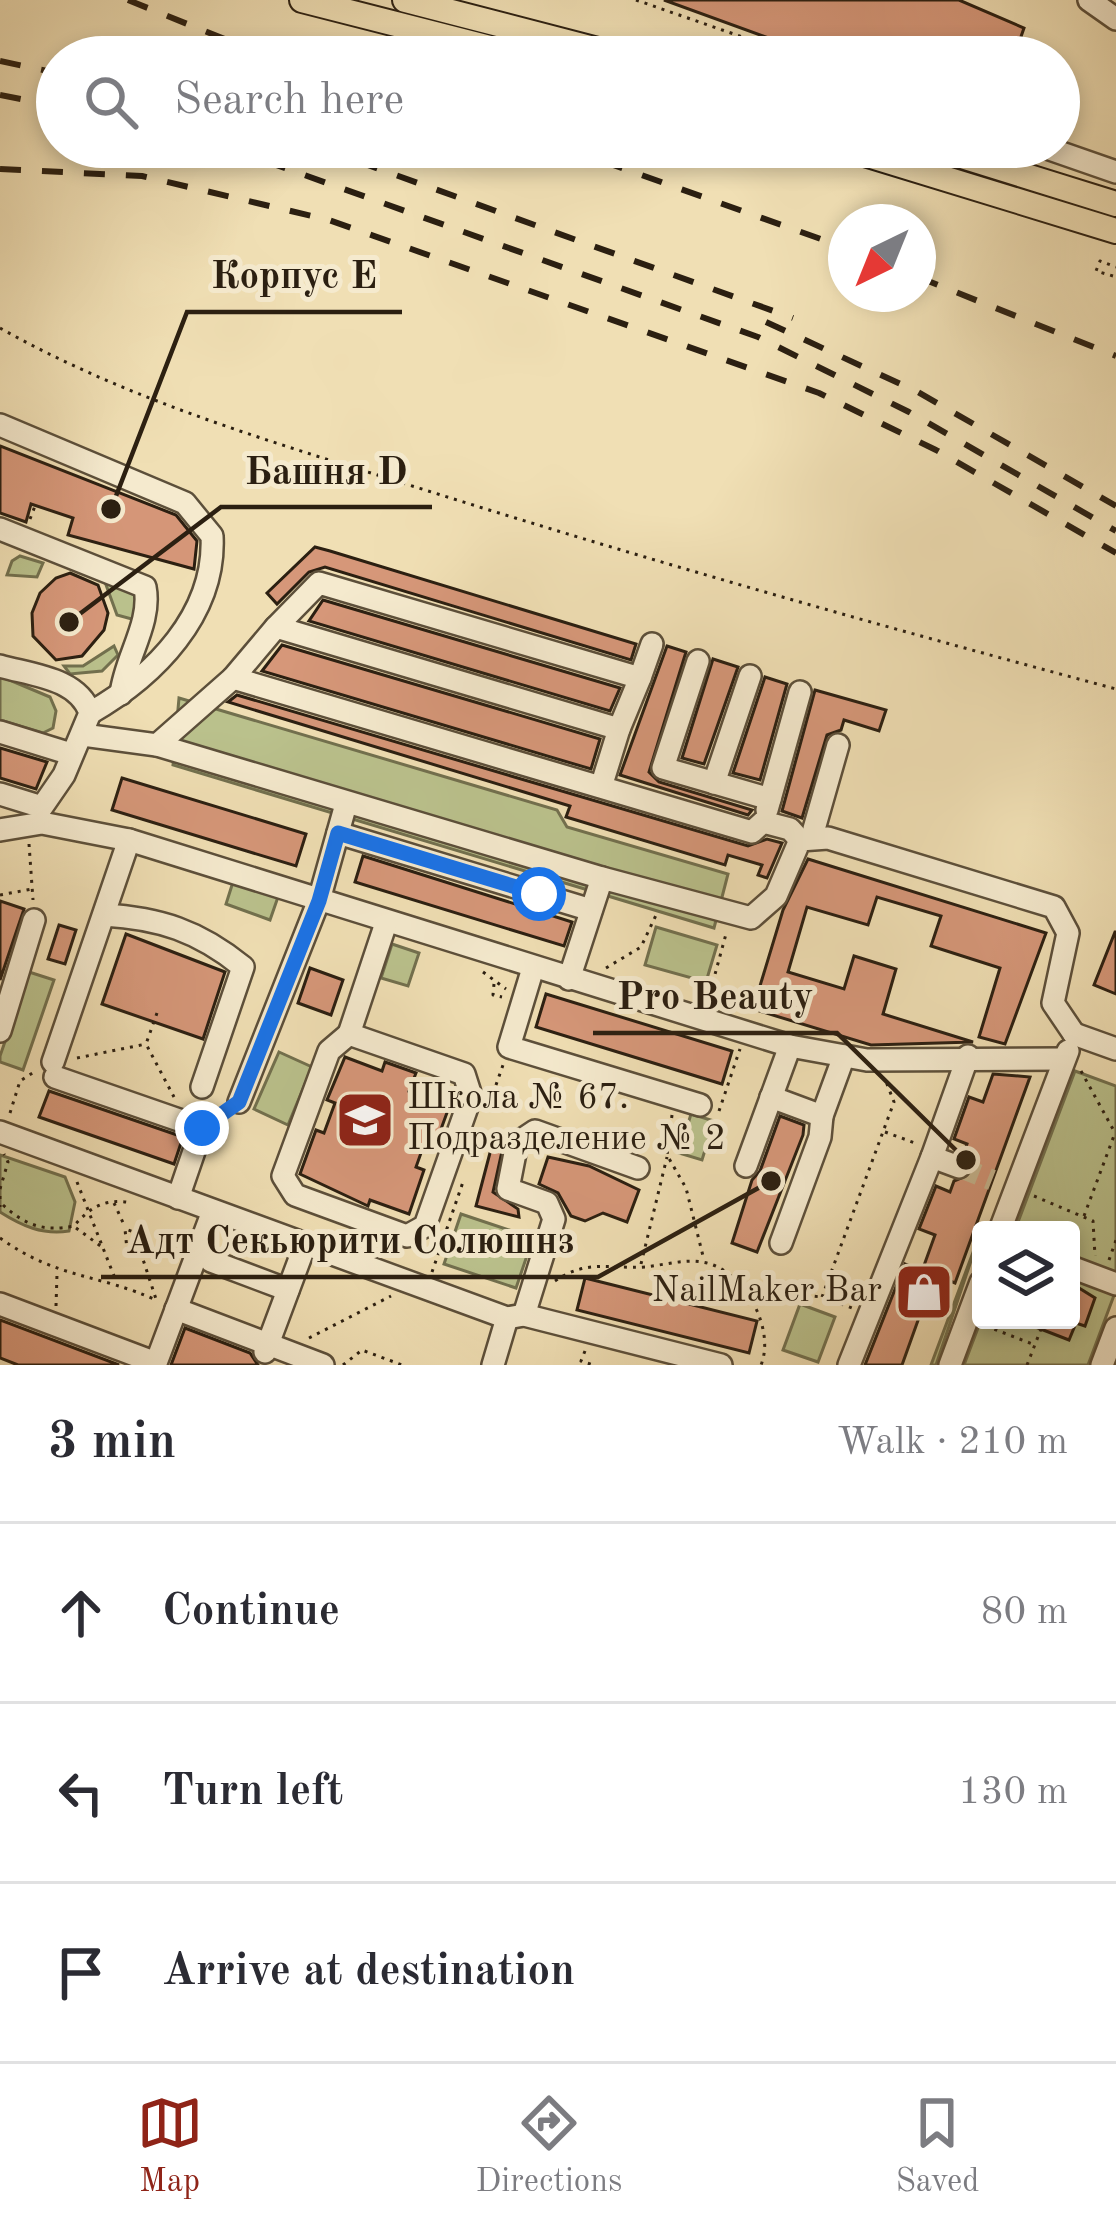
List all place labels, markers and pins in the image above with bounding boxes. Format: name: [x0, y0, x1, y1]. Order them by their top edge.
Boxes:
callout: Корпус E: [187, 237, 402, 312]
callout: Башня D: [221, 432, 432, 507]
callout: Pro Beauty: [593, 958, 837, 1033]
place label: Школа № 67. Подразделение № 2: [407, 1081, 726, 1158]
school or university icon: Школа № 67. Подразделение № 2: [334, 1089, 396, 1151]
callout: Адт Секьюрити Солюшнз: [101, 1202, 598, 1277]
shop icon: NailMaker Bar: [893, 1261, 955, 1323]
place label: NailMaker Bar: [652, 1274, 882, 1310]

